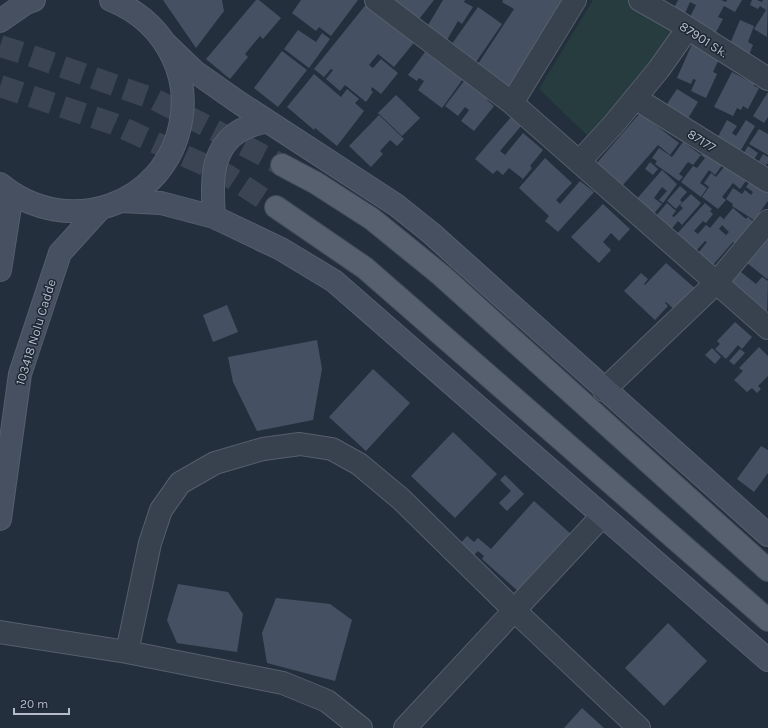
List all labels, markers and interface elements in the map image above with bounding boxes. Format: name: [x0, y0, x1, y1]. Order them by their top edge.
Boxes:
street label: 87901 Sk.: [677, 18, 731, 60]
street label: 87177: [685, 126, 719, 155]
street label: 103418 Nolu Cadde: [12, 277, 59, 387]
scale bar: [14, 690, 69, 716]
text: 20 m: [20, 697, 48, 711]

